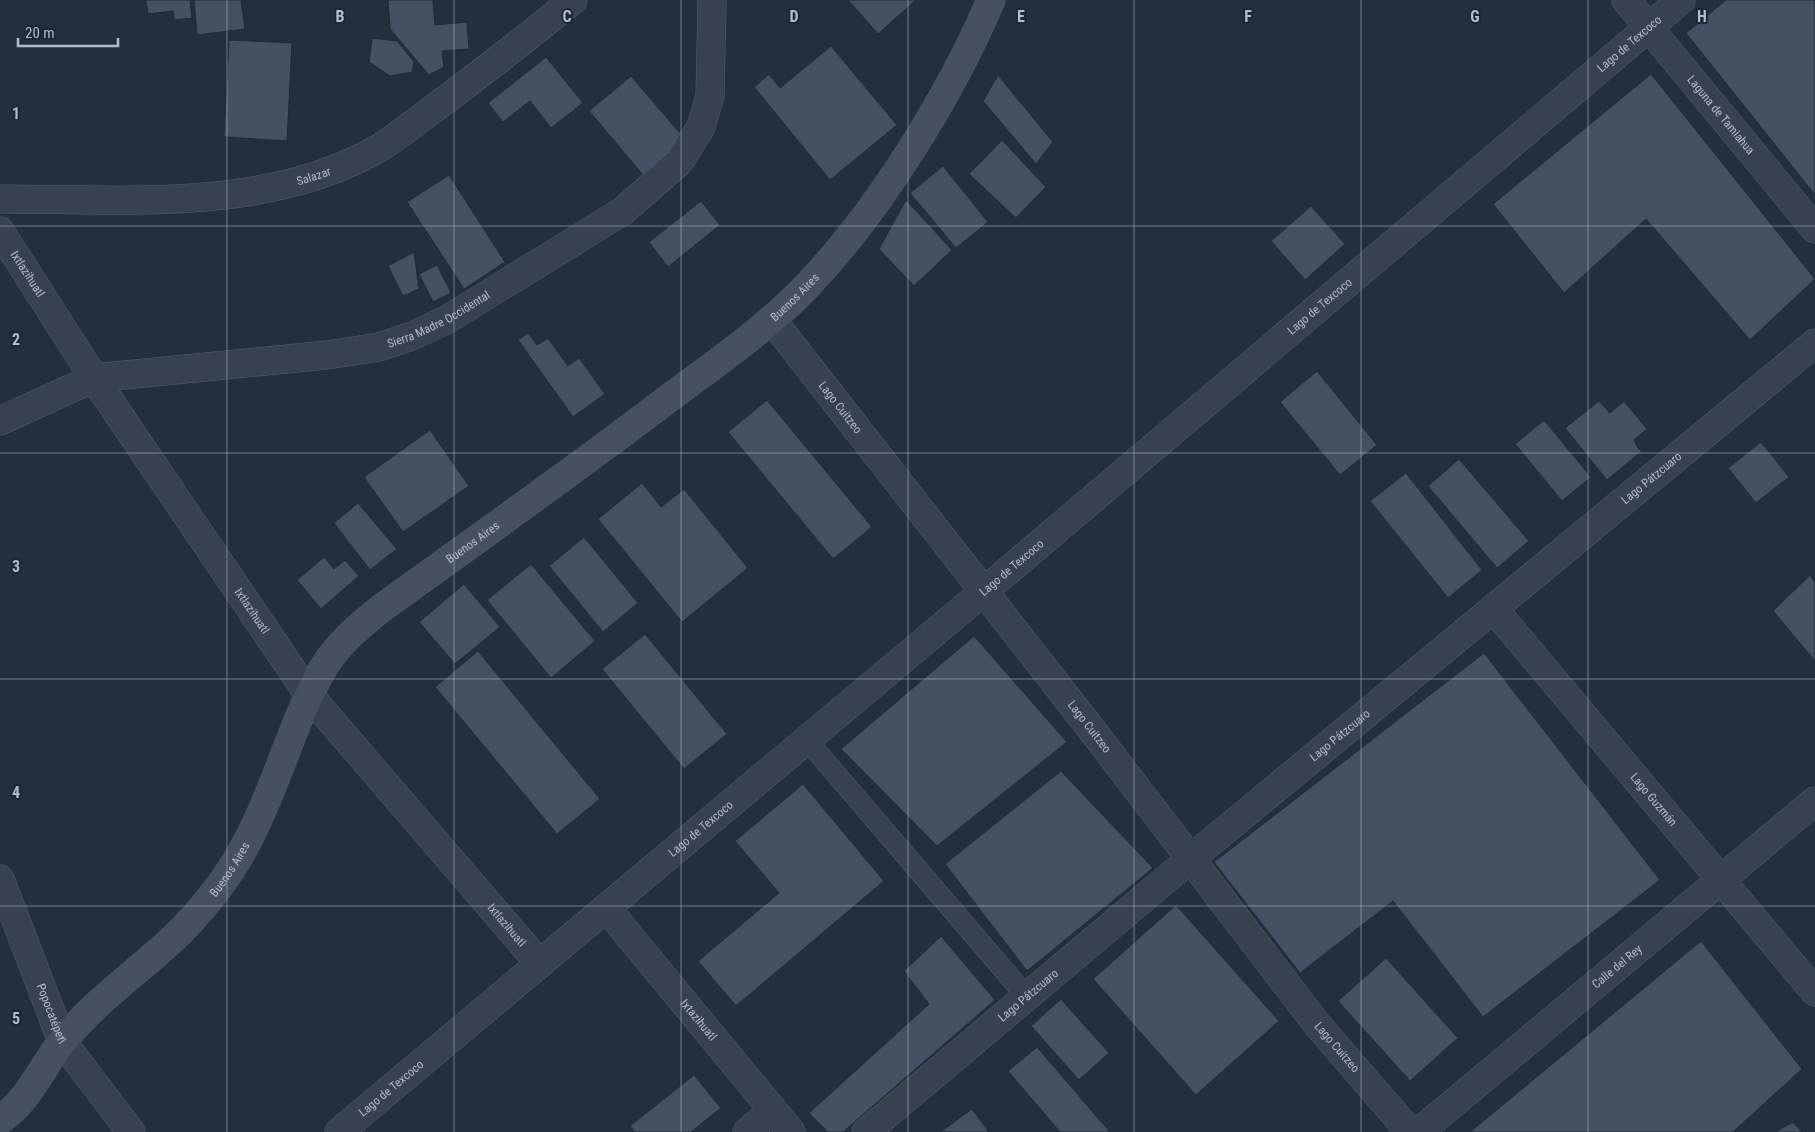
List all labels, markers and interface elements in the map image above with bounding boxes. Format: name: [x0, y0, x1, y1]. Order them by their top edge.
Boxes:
text: B: [336, 7, 345, 26]
text: C: [562, 7, 572, 26]
text: D: [789, 7, 799, 26]
text: E: [1017, 7, 1025, 26]
text: F: [1244, 7, 1252, 26]
text: G: [1470, 7, 1480, 26]
text: H: [1697, 7, 1707, 26]
street label: Lago de Texcoco: [1594, 13, 1664, 75]
scale bar: [18, 15, 118, 47]
text: 20 m: [25, 24, 55, 42]
street label: Laguna de Tamiahua: [1684, 73, 1758, 157]
text: 1: [12, 104, 20, 123]
street label: Salazar: [295, 164, 333, 188]
street label: Ixtlazihuatl: [8, 248, 47, 300]
street label: Buenos Aires: [768, 271, 822, 324]
street label: Lago de Texcoco: [1285, 275, 1355, 338]
street label: Sierra Madre Occidental: [385, 288, 493, 351]
text: 2: [12, 330, 20, 349]
street label: Lago Cuitzeo: [816, 379, 865, 436]
street label: Lago Pátzcuaro: [1618, 449, 1684, 507]
street label: Buenos Aires: [443, 518, 502, 566]
street label: Lago de Texcoco: [977, 537, 1047, 599]
text: 3: [12, 557, 20, 576]
street label: Ixtlazihuatl: [232, 585, 272, 636]
street label: Lago Cuitzeo: [1065, 698, 1114, 756]
street label: Lago Pátzcuaro: [1307, 706, 1373, 764]
street label: Lago Guzmán: [1627, 770, 1680, 829]
text: 4: [12, 783, 20, 802]
street label: Lago de Texcoco: [666, 798, 736, 860]
street label: Buenos Aires: [207, 840, 253, 900]
street label: Ixtlazihuatl: [484, 901, 529, 950]
street label: Calle del Rey: [1589, 942, 1645, 991]
street label: Lago Pátzcuaro: [995, 966, 1061, 1025]
street label: Popocatépetl: [34, 982, 69, 1047]
street label: Ixtazihuatl: [678, 997, 720, 1044]
text: 5: [12, 1009, 20, 1028]
street label: Lago Cuitzeo: [1311, 1019, 1362, 1075]
street label: Lago de Texcoco: [356, 1057, 426, 1119]

